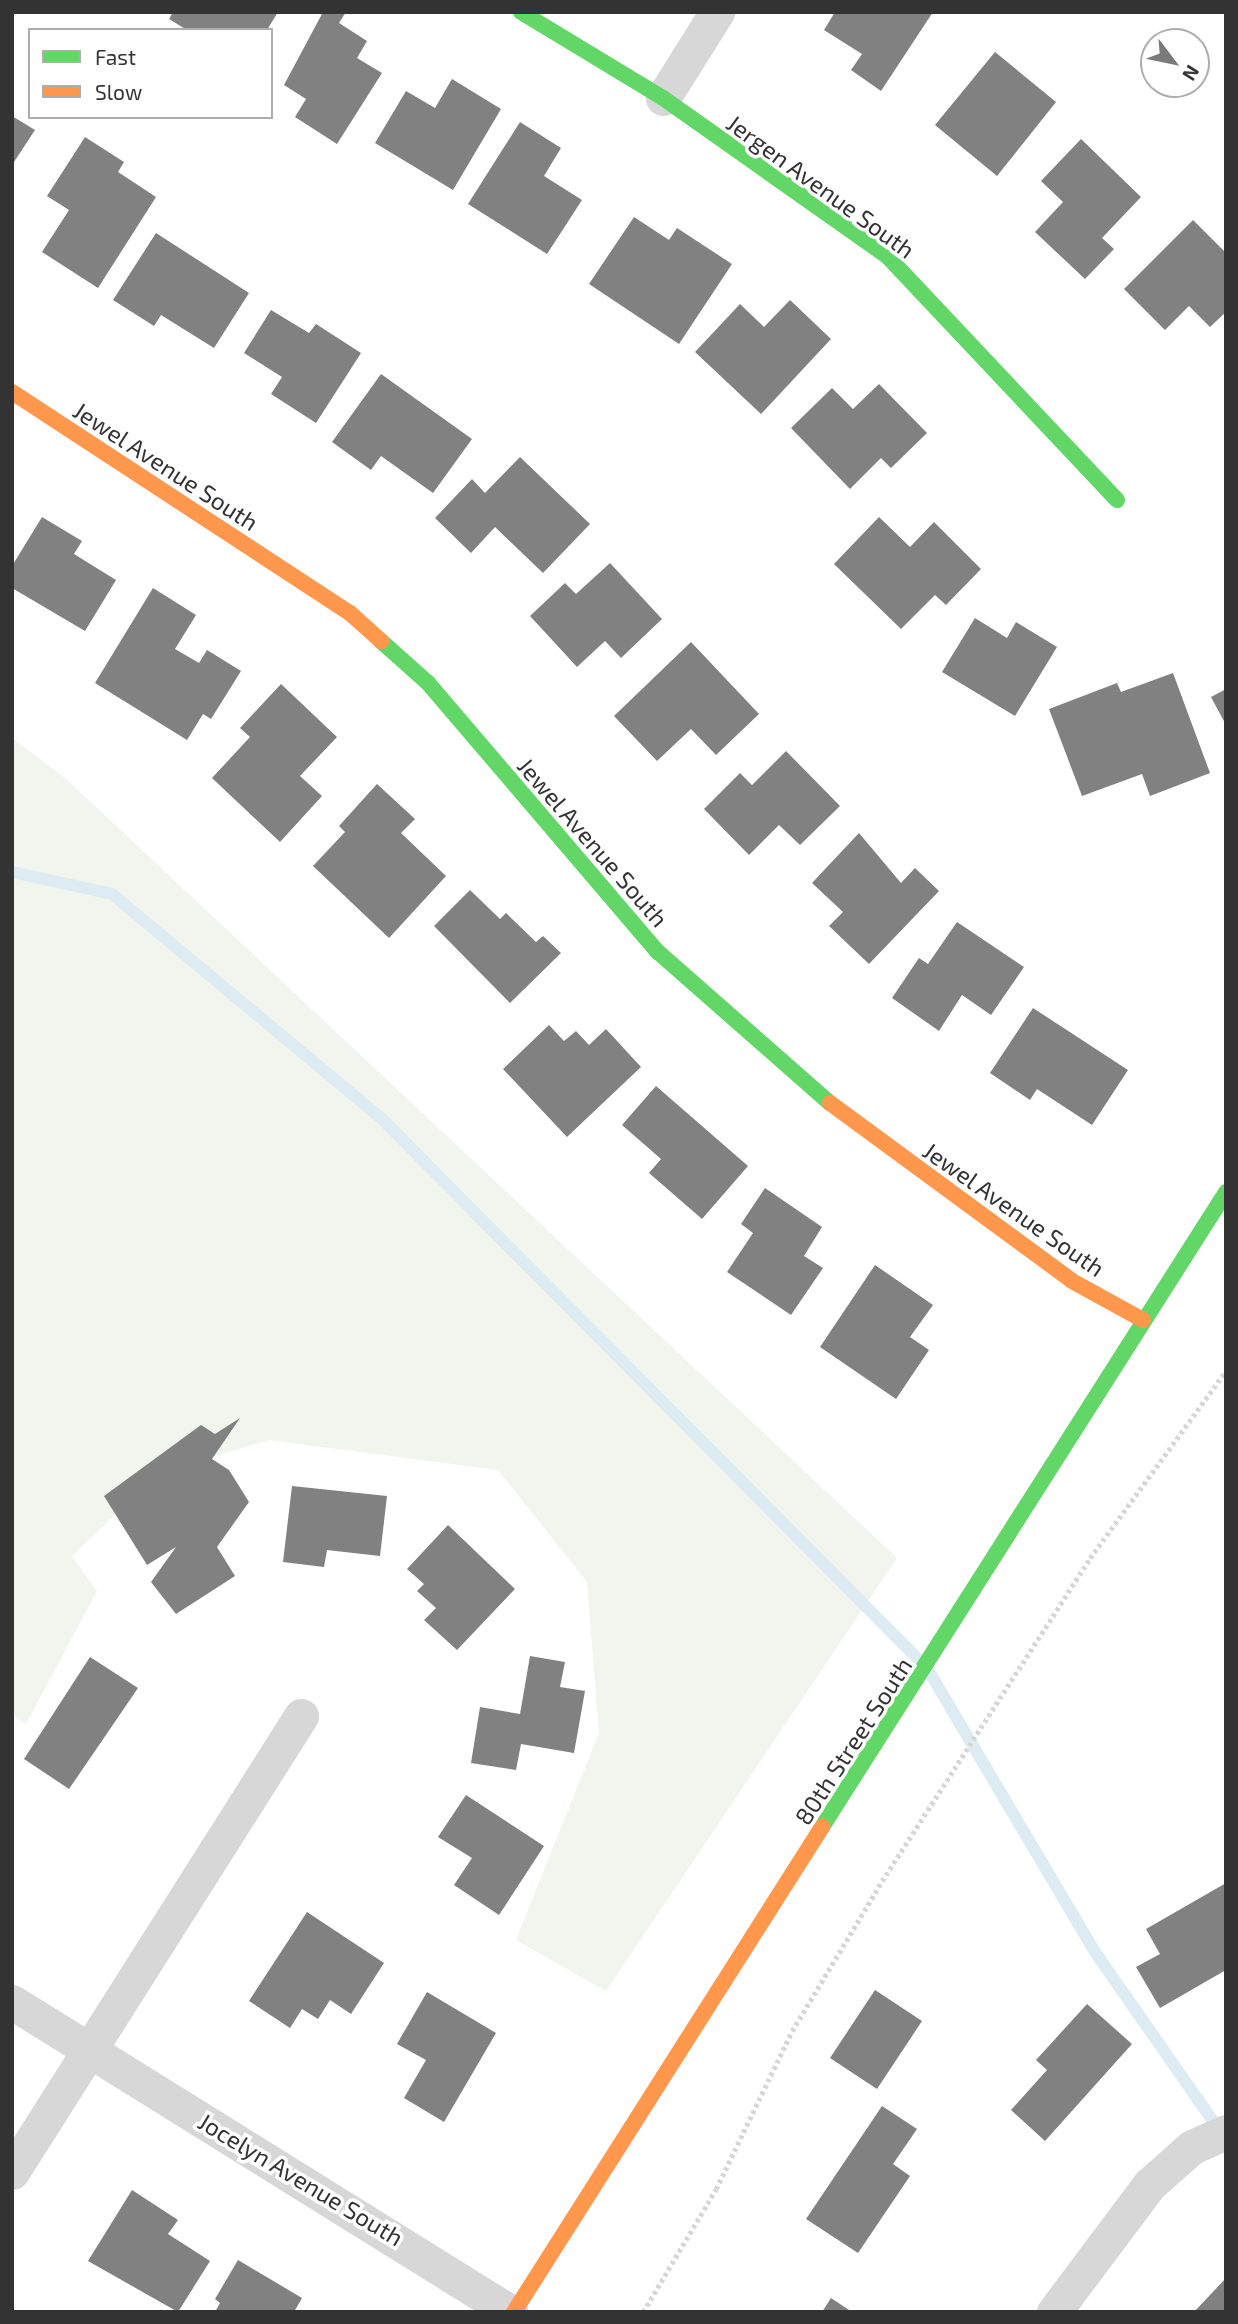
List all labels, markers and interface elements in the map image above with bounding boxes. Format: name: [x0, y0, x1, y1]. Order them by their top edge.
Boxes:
legend: [28, 28, 273, 119]
north arrow: [1140, 28, 1210, 98]
text: Fast: [95, 44, 136, 69]
text: N: [1178, 61, 1205, 85]
text: Slow: [95, 79, 142, 104]
street label: Jergen Avenue South: [721, 108, 921, 264]
street label: Jewel Avenue South: [68, 395, 264, 537]
street label: Jewel Avenue South: [511, 751, 675, 933]
street label: Jewel Avenue South: [917, 1135, 1111, 1283]
street label: 80th Street South: [788, 1652, 918, 1830]
street label: Jocelyn Avenue South: [193, 2106, 409, 2252]

